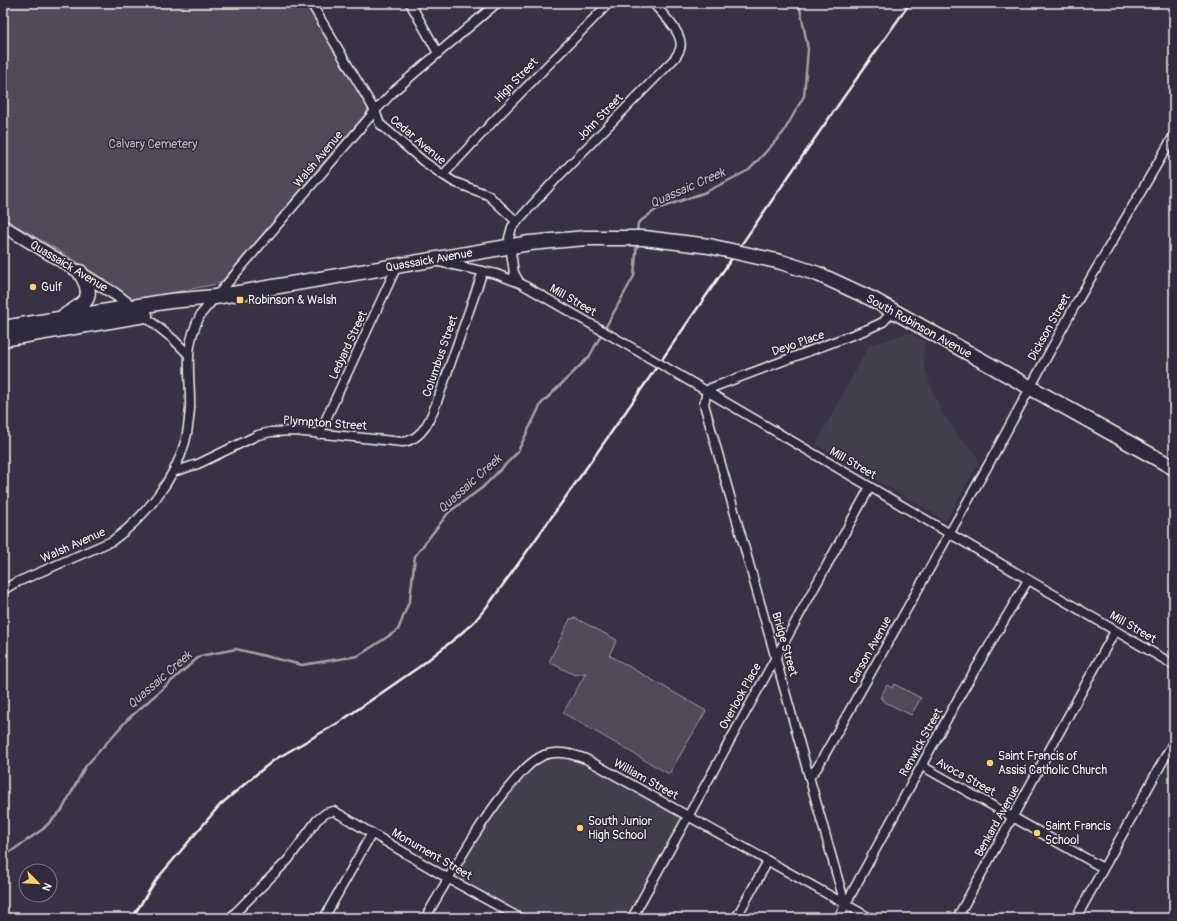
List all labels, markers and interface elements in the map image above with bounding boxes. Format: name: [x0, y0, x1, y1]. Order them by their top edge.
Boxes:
street label: High Street: [491, 55, 542, 106]
street label: John Street: [574, 91, 627, 144]
street label: Cedar Avenue: [387, 113, 449, 168]
street label: Walsh Avenue: [290, 128, 346, 191]
park label: Calvary Cemetery: [109, 137, 197, 152]
water label: Quassaic Creek: [647, 164, 729, 212]
street label: Quassaick Avenue: [27, 237, 110, 296]
street label: Quassaick Avenue: [384, 245, 474, 276]
place label: Gulf: [41, 280, 63, 295]
street label: Mill Street: [547, 281, 599, 320]
marker: Gulf: [28, 282, 38, 292]
street label: South Robinson Avenue: [863, 291, 974, 362]
street label: Dickson Street: [1025, 291, 1074, 363]
place label: Robinson & Walsh: [248, 293, 337, 308]
marker: Robinson & Walsh: [235, 295, 245, 305]
street label: Ledyard Street: [326, 308, 371, 382]
street label: Columbus Street: [419, 313, 462, 399]
street label: Deyo Place: [770, 327, 827, 359]
street label: Plympton Street: [283, 413, 368, 434]
street label: Mill Street: [827, 444, 879, 483]
water label: Quassaic Creek: [434, 450, 506, 517]
street label: Walsh Avenue: [39, 525, 108, 566]
street label: Mill Street: [1107, 608, 1159, 647]
street label: Bridge Street: [768, 610, 801, 678]
street label: Carson Avenue: [846, 614, 895, 687]
water label: Quassaic Creek: [124, 646, 196, 712]
street label: Overlook Place: [716, 660, 765, 732]
street label: Renwick Street: [896, 705, 946, 779]
place label: Saint Francis of Assisi Catholic Church: [998, 749, 1107, 778]
street label: Avoca Street: [933, 755, 998, 800]
street label: William Street: [611, 756, 681, 803]
marker: Saint Francis of Assisi Catholic Church: [985, 758, 995, 768]
street label: Benkard Avenue: [972, 783, 1023, 860]
place label: South Junior High School: [588, 814, 653, 843]
place label: Saint Francis School: [1045, 819, 1111, 848]
marker: South Junior High School: [575, 823, 585, 833]
street label: Monument Street: [389, 825, 475, 884]
marker: Saint Francis School: [1032, 828, 1042, 838]
north arrow: [18, 863, 58, 903]
text: N: [39, 881, 54, 893]

